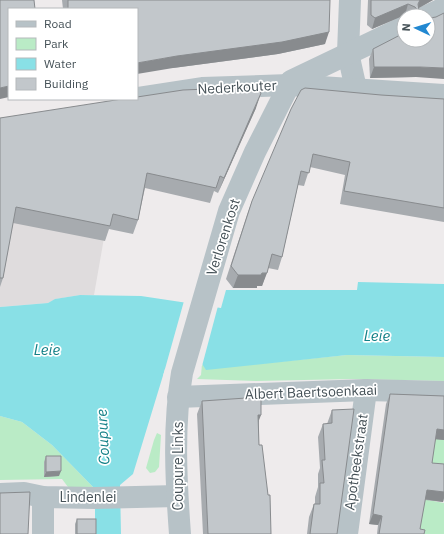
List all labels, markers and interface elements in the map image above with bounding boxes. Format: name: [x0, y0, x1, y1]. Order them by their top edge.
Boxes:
legend: [8, 8, 138, 100]
north arrow: [396, 8, 436, 48]
text: Road: [44, 16, 72, 31]
text: N: [399, 23, 413, 32]
text: Park: [44, 36, 69, 51]
text: Water: [44, 56, 77, 71]
text: Building: [44, 76, 89, 91]
street label: Nederkouter: [197, 76, 277, 98]
street label: Verlorenkost: [202, 196, 244, 278]
water label: Leie: [364, 326, 390, 345]
water label: Leie: [34, 340, 60, 359]
street label: Albert Baertsoenkaai: [244, 381, 378, 403]
water label: Coupure: [92, 408, 113, 465]
street label: Apotheekstraat: [340, 413, 372, 511]
street label: Coupure Links: [169, 421, 187, 511]
street label: Lindenlei: [59, 488, 117, 506]

